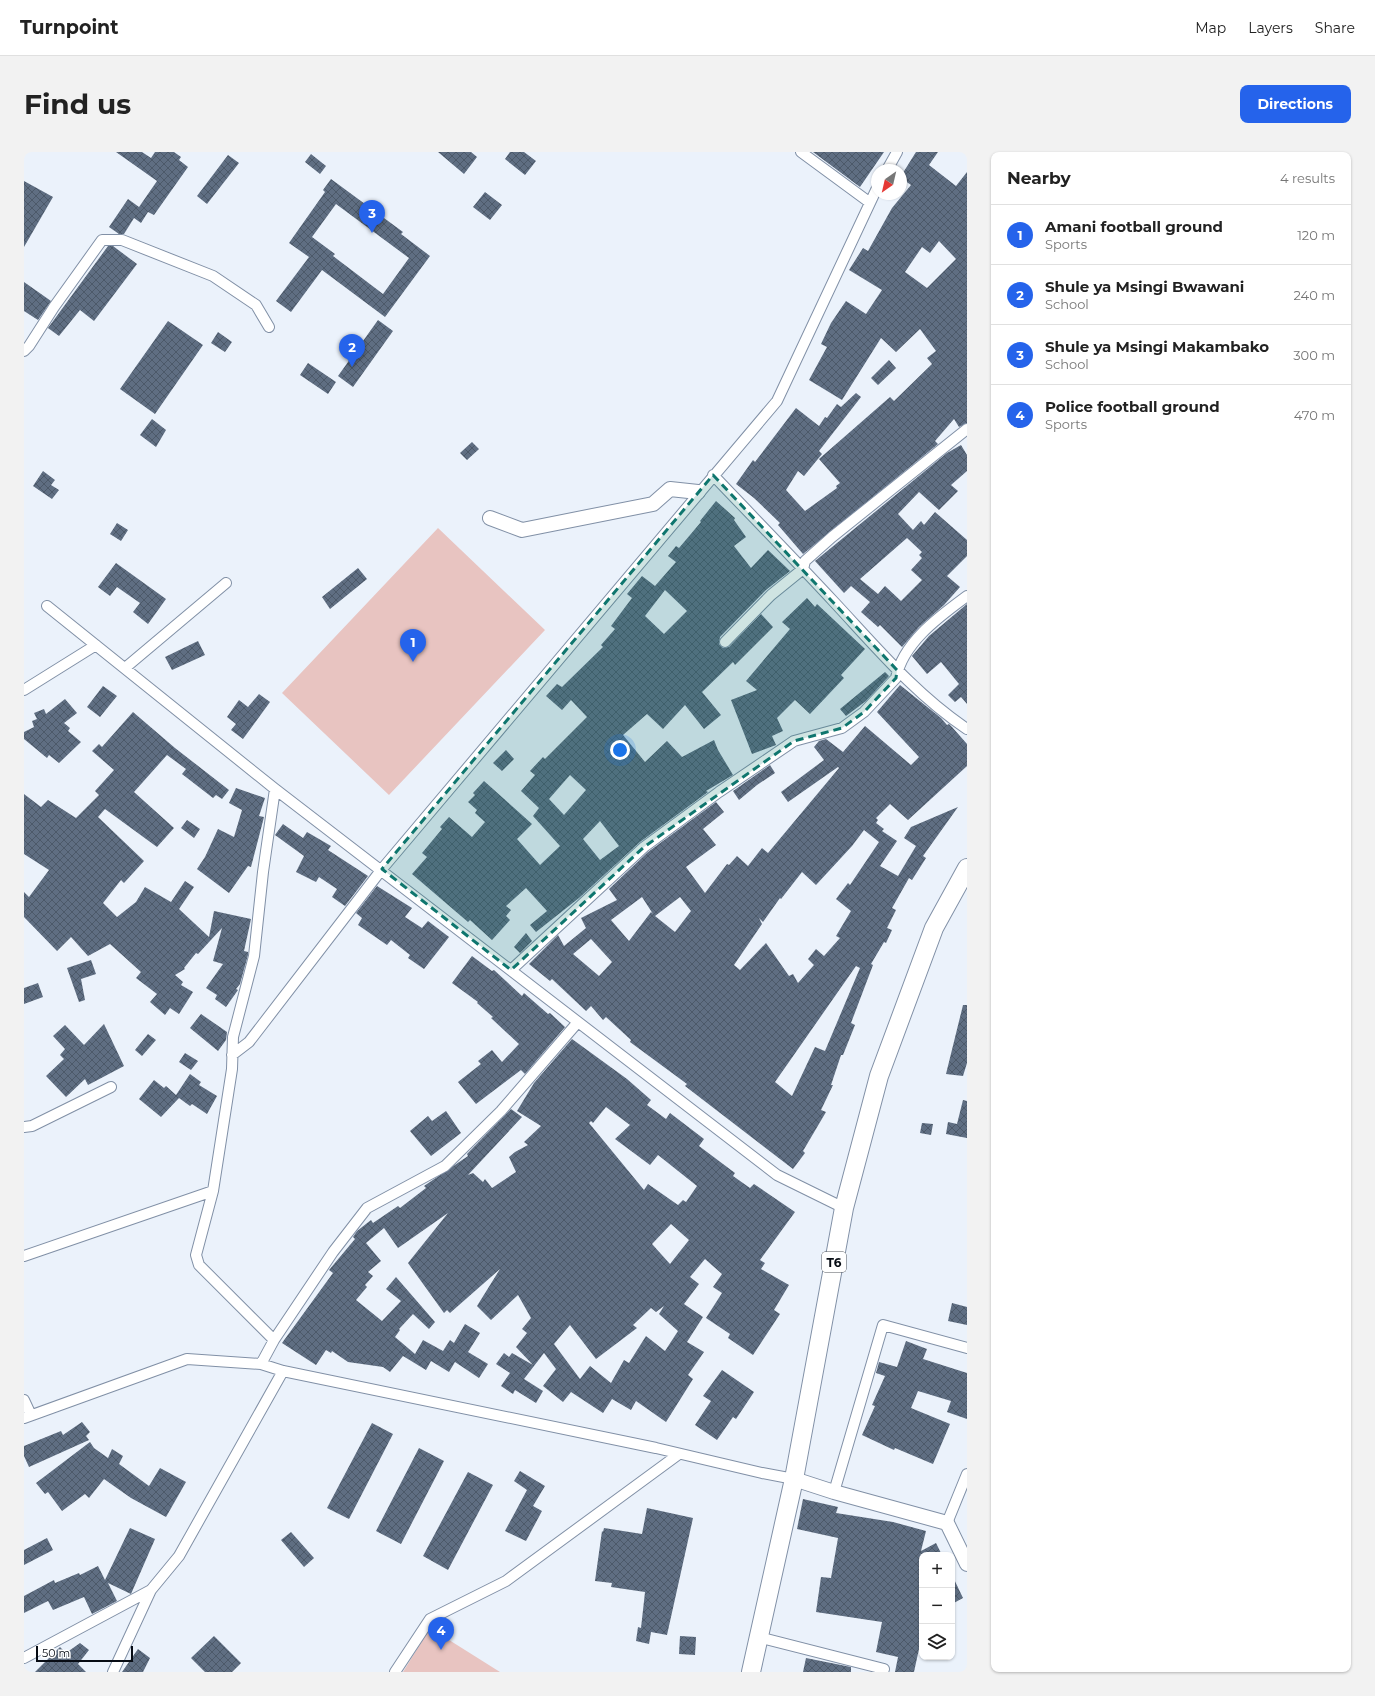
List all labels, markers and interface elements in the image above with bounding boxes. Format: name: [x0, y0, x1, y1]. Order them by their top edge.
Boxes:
text: Turnpoint: [20, 16, 119, 39]
text: Map: [1195, 19, 1226, 37]
text: Layers: [1248, 19, 1293, 37]
text: Share: [1315, 19, 1355, 37]
button: Directions: [1240, 85, 1351, 123]
text: Find us: [24, 87, 131, 121]
north arrow: [871, 164, 907, 200]
text: Nearby: [1007, 168, 1071, 188]
text: 4 results: [1280, 170, 1335, 186]
pin: 3: [359, 200, 385, 233]
text: Amani football ground: [1045, 217, 1223, 236]
text: 1: [1017, 227, 1023, 243]
text: 120 m: [1297, 227, 1335, 243]
text: Sports: [1045, 236, 1087, 252]
text: Shule ya Msingi Bwawani: [1045, 277, 1244, 296]
text: 2: [1016, 287, 1024, 303]
text: 240 m: [1294, 287, 1335, 303]
text: School: [1045, 296, 1089, 312]
pin: 2: [339, 334, 365, 367]
text: Shule ya Msingi Makambako: [1045, 337, 1269, 356]
text: 3: [1016, 347, 1024, 363]
text: 300 m: [1293, 347, 1335, 363]
text: School: [1045, 356, 1089, 372]
text: Police football ground: [1045, 397, 1220, 416]
text: 4: [1016, 407, 1024, 423]
text: 470 m: [1294, 407, 1335, 423]
text: Sports: [1045, 416, 1087, 432]
pin: 1: [400, 629, 426, 662]
your location: [610, 740, 630, 760]
road number: T6: [822, 1252, 846, 1272]
map controls: [919, 1552, 955, 1660]
button: +: [919, 1552, 955, 1588]
button: −: [919, 1588, 955, 1624]
pin: 4: [428, 1617, 454, 1650]
button: layers: [919, 1624, 955, 1660]
scale bar: [36, 1644, 133, 1663]
text: 50 m: [42, 1646, 70, 1660]

